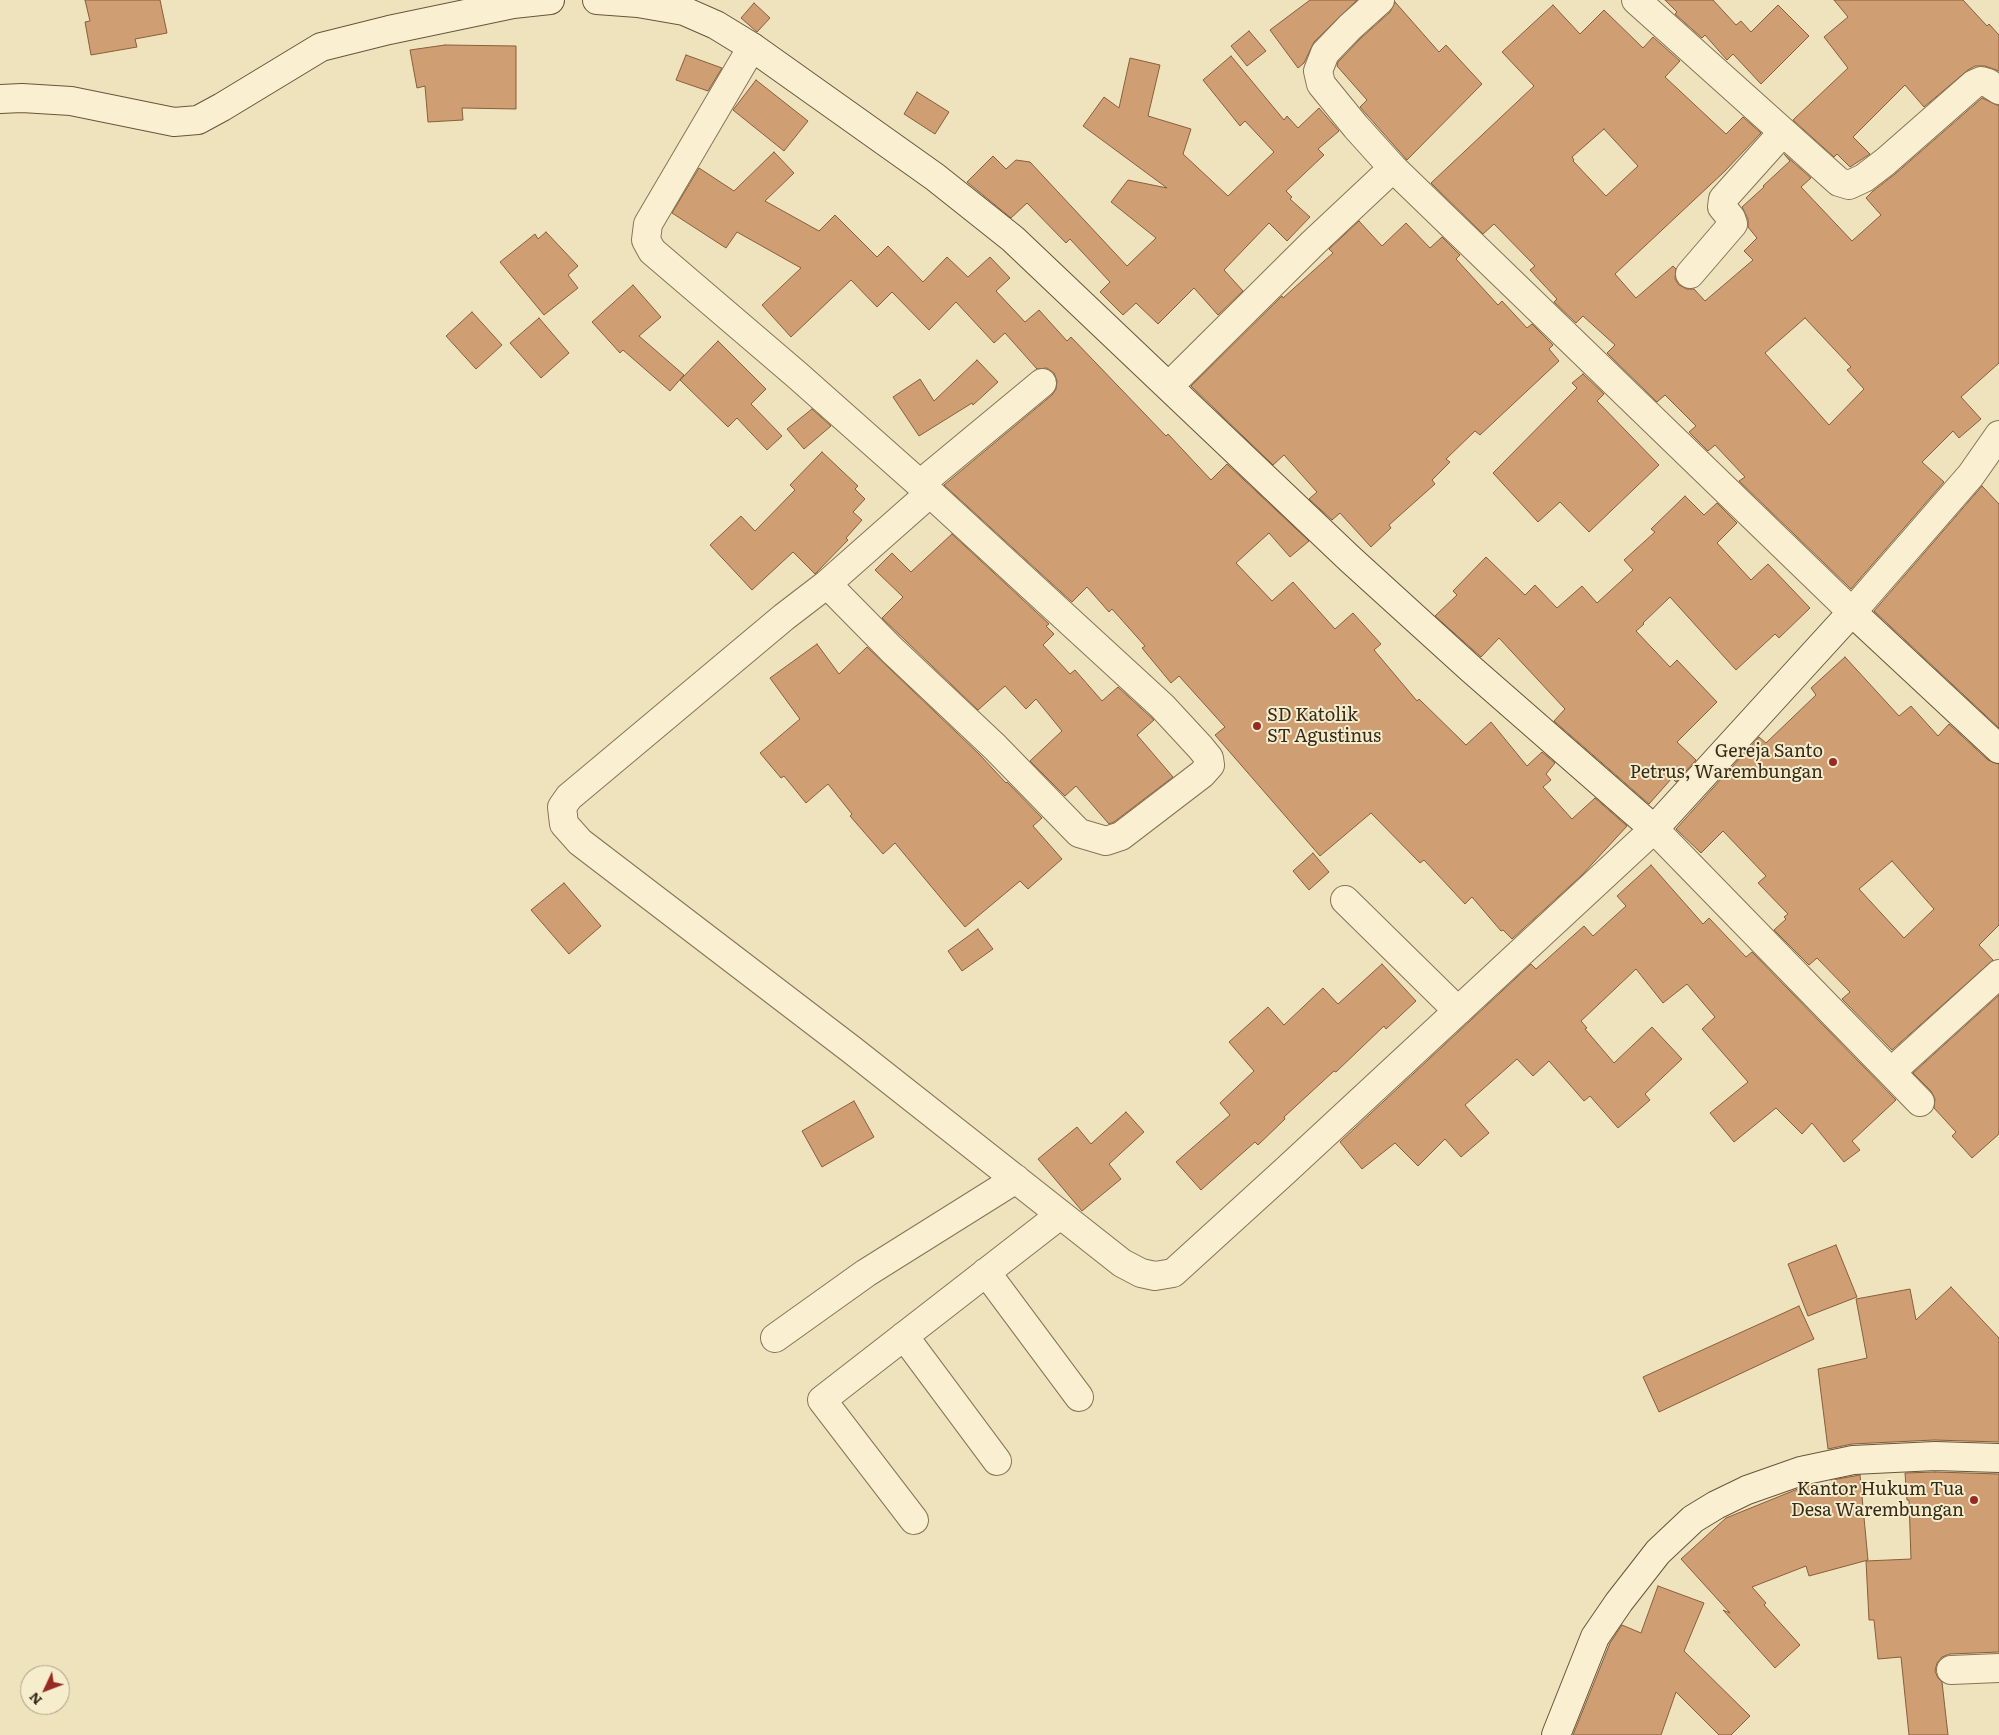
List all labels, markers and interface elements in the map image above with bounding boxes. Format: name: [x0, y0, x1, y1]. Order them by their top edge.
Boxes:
place label: SD Katolik ST Agustinus: [1267, 705, 1381, 748]
marker: SD Katolik ST Agustinus: [1251, 720, 1263, 732]
place label: Gereja Santo Petrus, Warembungan: [1630, 741, 1823, 784]
marker: Gereja Santo Petrus, Warembungan: [1827, 756, 1839, 768]
place label: Kantor Hukum Tua Desa Warembungan: [1791, 1479, 1964, 1522]
marker: Kantor Hukum Tua Desa Warembungan: [1968, 1494, 1980, 1506]
north arrow: [20, 1665, 70, 1715]
text: N: [23, 1688, 46, 1711]

